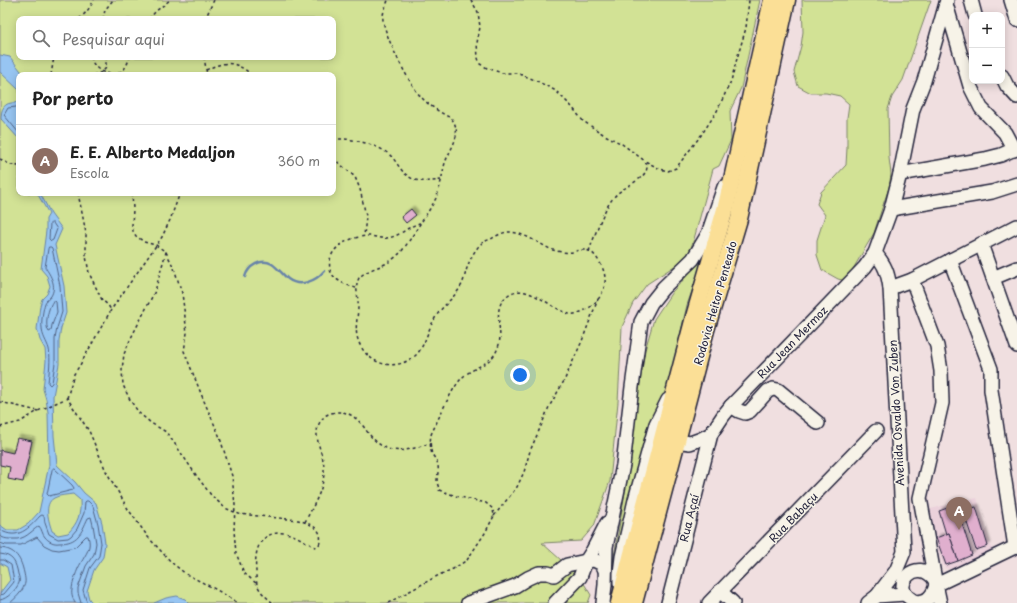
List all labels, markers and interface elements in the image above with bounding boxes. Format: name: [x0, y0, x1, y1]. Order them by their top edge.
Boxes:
map controls: [969, 12, 1005, 84]
button: +: [969, 12, 1005, 48]
search box: [16, 16, 336, 60]
icon: search: [30, 27, 52, 49]
text: Pesquisar aqui: [62, 27, 165, 50]
button: −: [969, 48, 1005, 84]
text: Por perto: [32, 85, 113, 111]
text: E. E. Alberto Medaljon: [70, 140, 235, 163]
text: A: [40, 151, 50, 170]
text: 360 m: [277, 151, 320, 170]
text: Escola: [70, 163, 109, 182]
street label: Rodovia Heitor Penteado: [689, 239, 741, 367]
street label: Rua Jean Mermoz: [753, 301, 832, 382]
street label: Avenida Osvaldo Von Zuben: [884, 339, 908, 486]
your location: [510, 365, 530, 385]
street label: Rua Babaçu: [765, 488, 821, 546]
street label: Rua Açaí: [675, 492, 703, 544]
pin: A: [946, 497, 972, 530]

